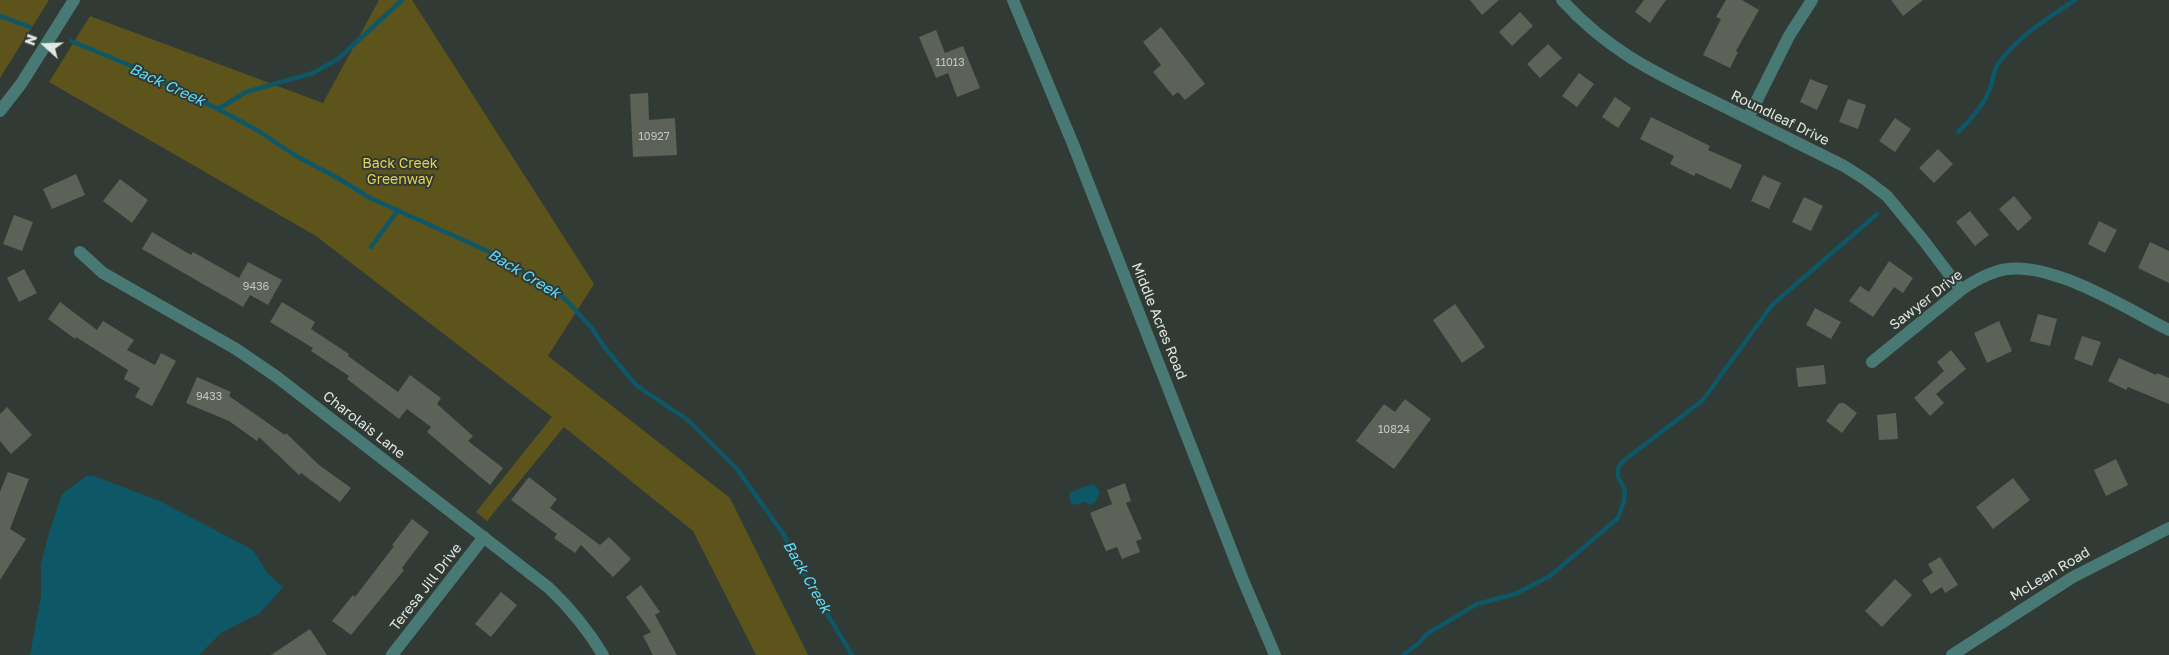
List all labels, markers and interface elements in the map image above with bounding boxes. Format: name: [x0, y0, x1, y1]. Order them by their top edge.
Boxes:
north arrow: [20, 20, 70, 70]
text: N: [21, 32, 40, 48]
house number: 11013: [935, 56, 965, 70]
water label: Back Creek: [127, 60, 207, 110]
street label: Roundleaf Drive: [1728, 87, 1832, 149]
house number: 10927: [638, 130, 670, 144]
park label: Back Creek Greenway: [362, 156, 438, 188]
water label: Back Creek: [485, 246, 563, 302]
street label: Middle Acres Road: [1128, 260, 1190, 382]
street label: Sawyer Drive: [1886, 266, 1966, 334]
house number: 9436: [243, 280, 269, 294]
street label: Charolais Lane: [320, 388, 408, 462]
house number: 9433: [196, 390, 222, 404]
house number: 10824: [1378, 423, 1410, 437]
water label: Back Creek: [779, 538, 835, 616]
street label: Teresa Jill Drive: [387, 540, 465, 634]
street label: McLean Road: [2007, 544, 2093, 604]

